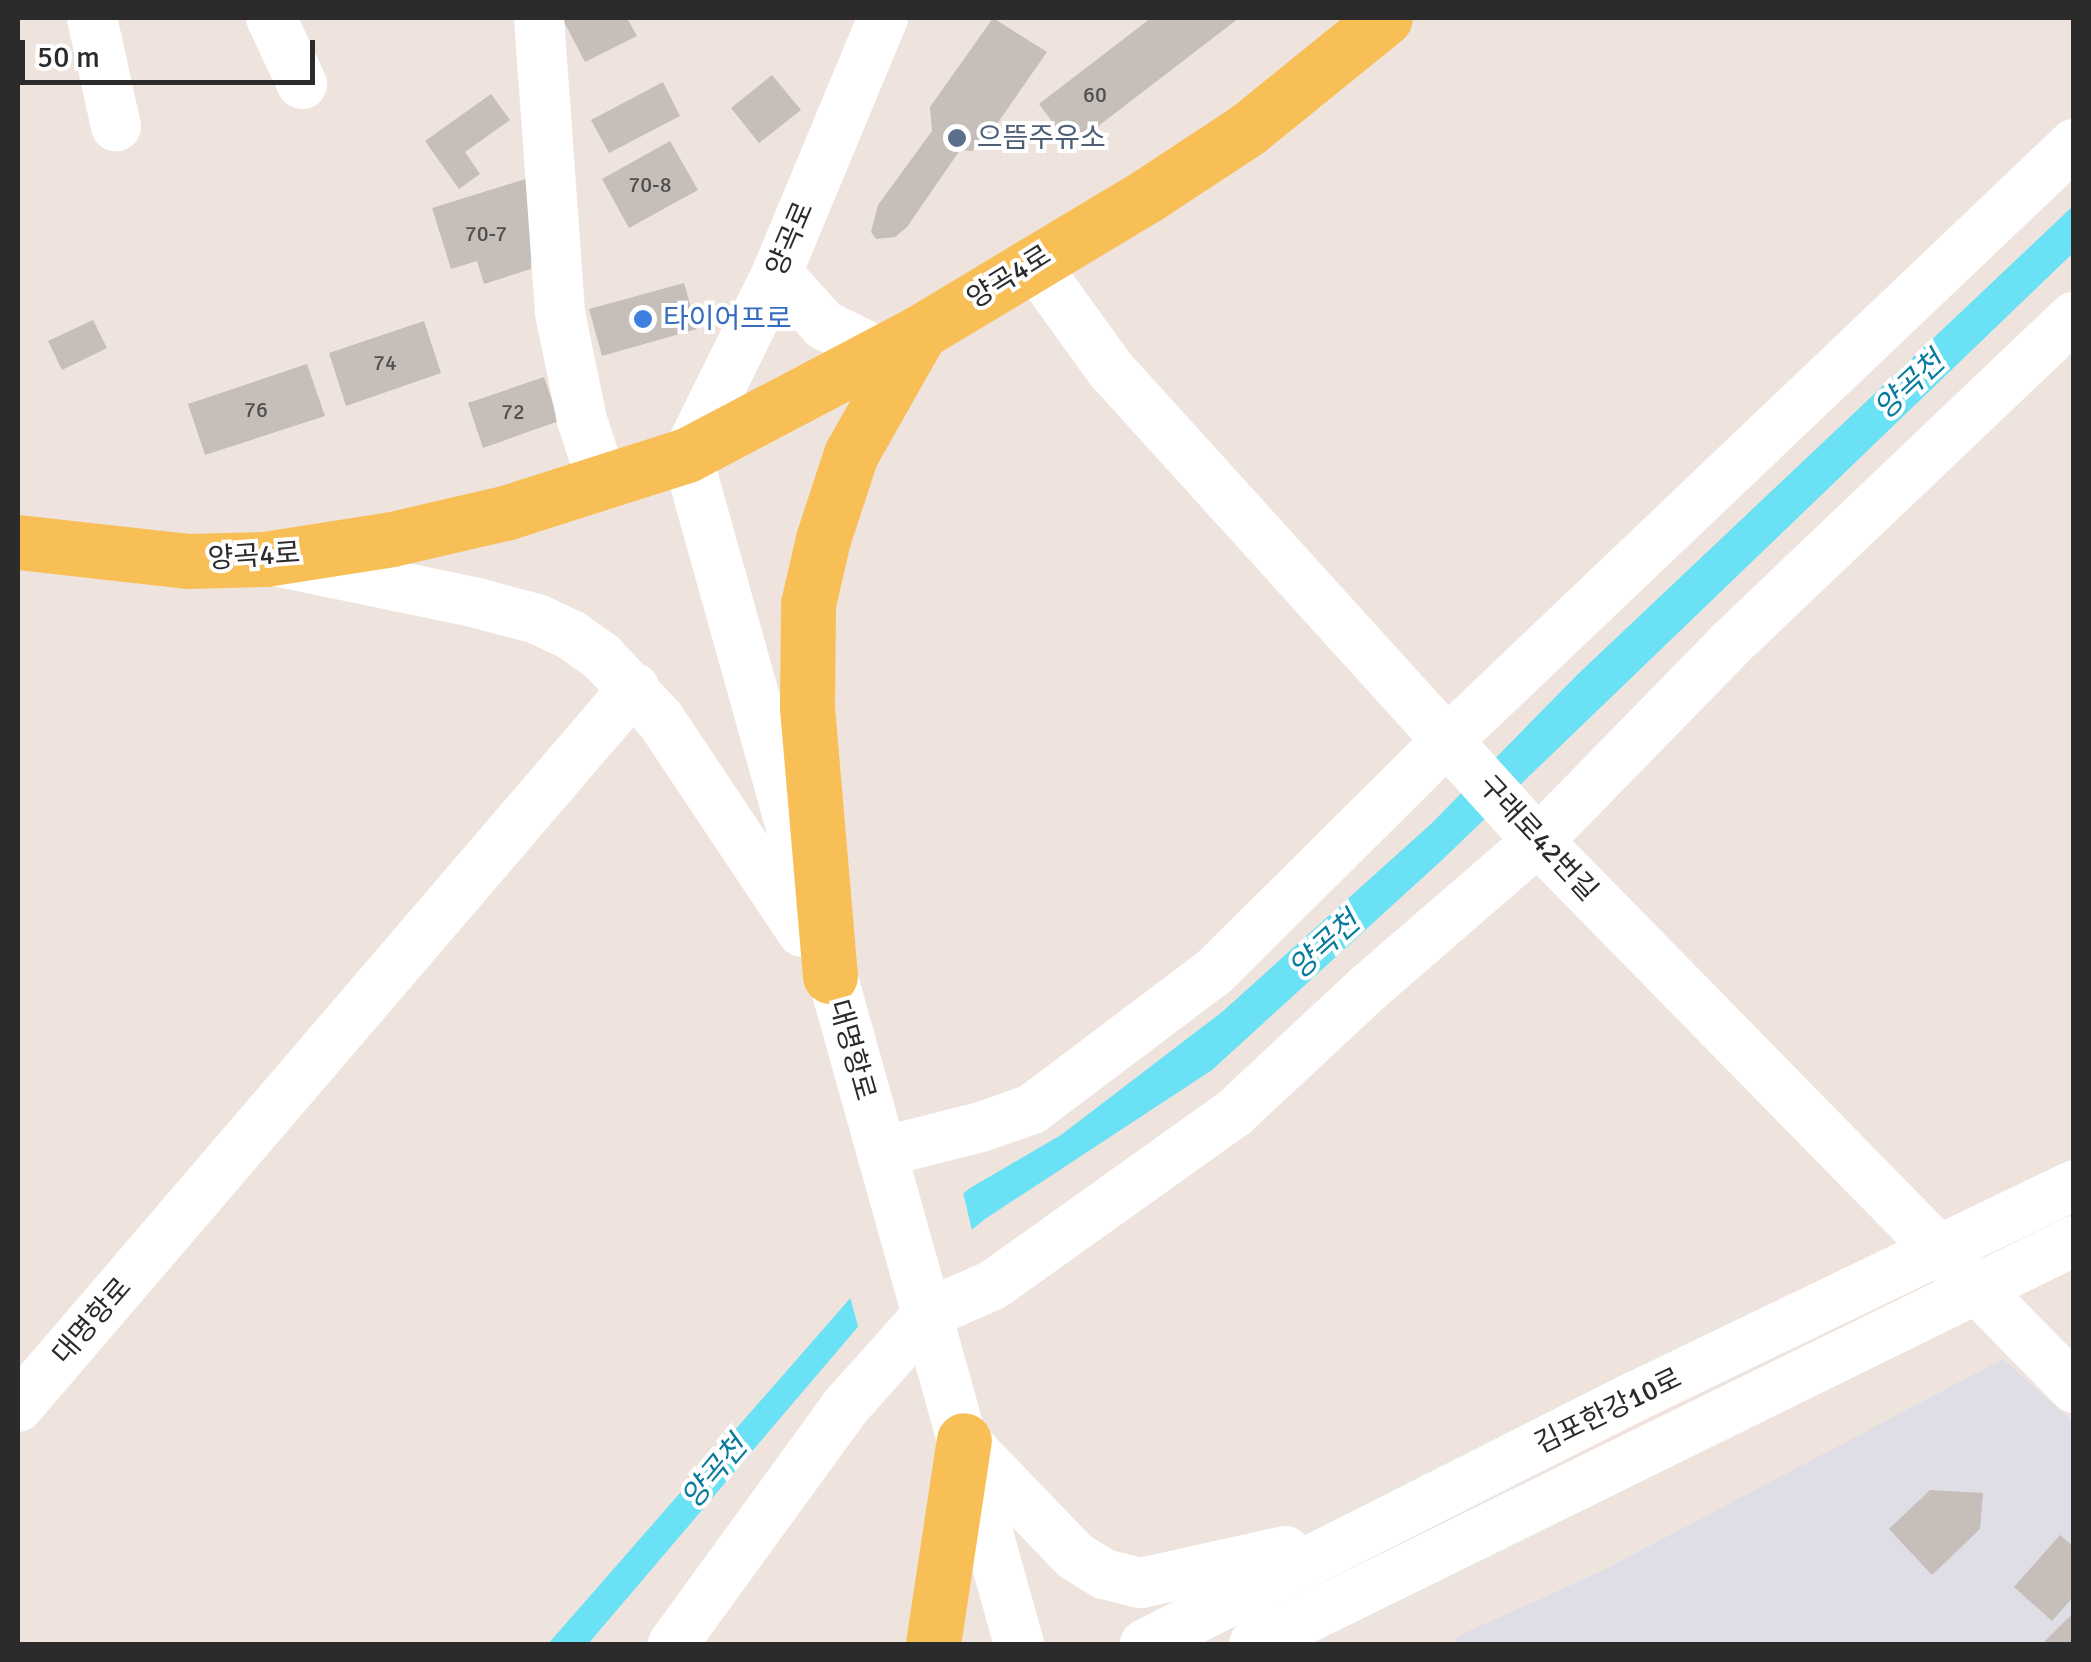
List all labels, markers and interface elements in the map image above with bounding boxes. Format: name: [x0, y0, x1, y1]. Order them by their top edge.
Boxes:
scale bar: [25, 20, 320, 82]
text: 50 m: [37, 39, 100, 76]
house number: 60: [1083, 82, 1107, 108]
place label: 으뜸주유소: [977, 121, 1106, 155]
marker: 으뜸주유소: [946, 127, 968, 149]
house number: 70-8: [628, 172, 672, 198]
street label: 양곡로: [759, 197, 821, 281]
house number: 70-7: [465, 221, 507, 247]
street label: 양곡4로: [961, 238, 1057, 316]
place label: 타이어프로: [663, 302, 792, 336]
marker: 타이어프로: [632, 308, 654, 330]
water label: 양곡천: [1867, 345, 1953, 427]
house number: 74: [373, 350, 397, 376]
house number: 76: [244, 397, 268, 423]
house number: 72: [501, 399, 525, 425]
street label: 양곡4로: [207, 536, 301, 576]
street label: 구래로42번길: [1471, 768, 1605, 908]
water label: 양곡천: [1282, 905, 1368, 987]
street label: 대명항로: [822, 996, 882, 1104]
street label: 대명항로: [46, 1271, 138, 1371]
street label: 김포한강10로: [1529, 1361, 1687, 1461]
water label: 양곡천: [675, 1430, 755, 1516]

